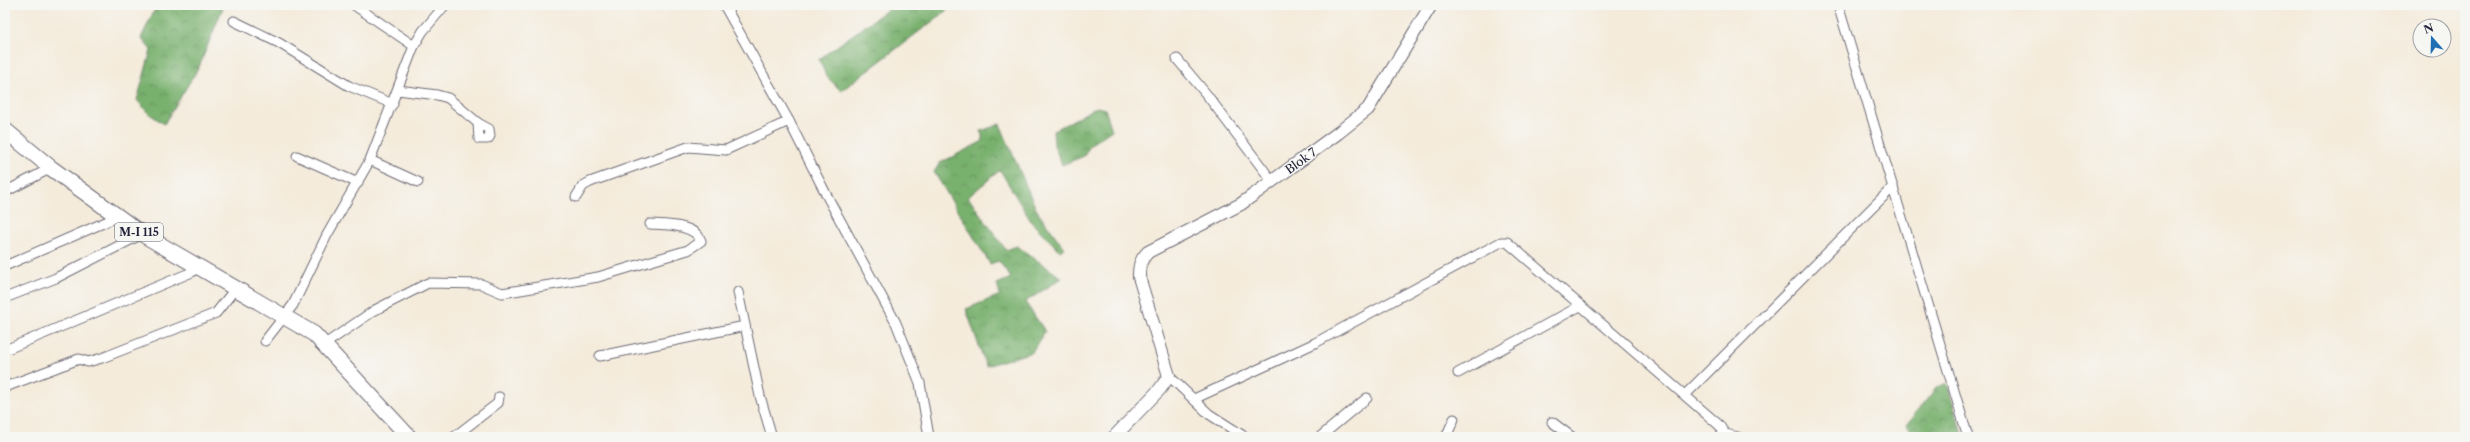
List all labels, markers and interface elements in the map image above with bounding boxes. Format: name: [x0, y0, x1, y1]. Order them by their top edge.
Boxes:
north arrow: [2412, 18, 2452, 58]
text: N: [2422, 20, 2436, 37]
street label: Blok 7: [1282, 144, 1319, 177]
road number: M-I 115: [115, 223, 163, 241]

